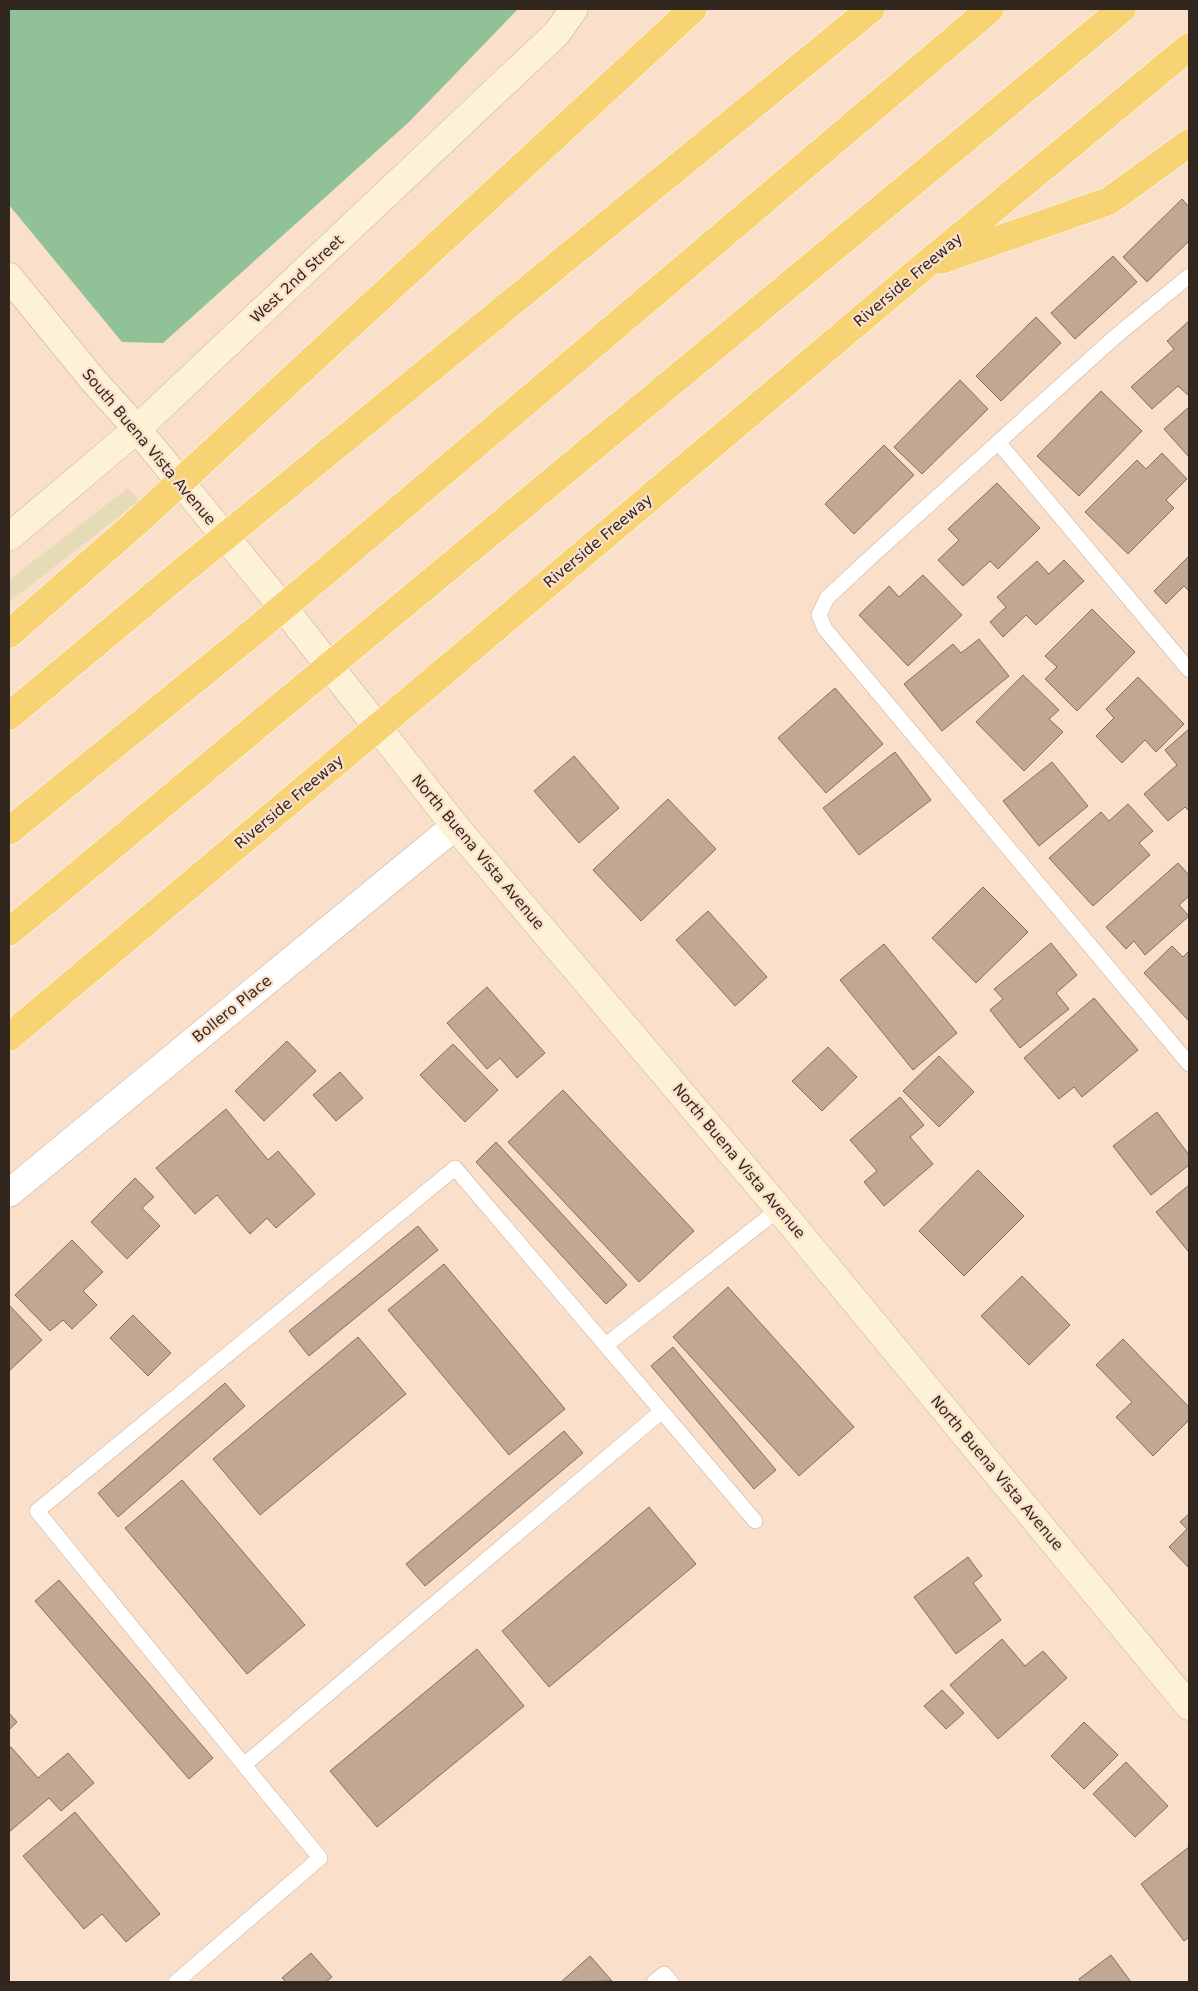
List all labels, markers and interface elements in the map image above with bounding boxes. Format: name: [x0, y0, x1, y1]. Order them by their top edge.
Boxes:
street label: Riverside Freeway: [850, 229, 966, 331]
street label: West 2nd Street: [247, 231, 347, 327]
street label: South Buena Vista Avenue: [78, 365, 220, 529]
street label: Riverside Freeway: [540, 490, 656, 592]
street label: Riverside Freeway: [231, 751, 347, 853]
street label: North Buena Vista Avenue: [408, 771, 548, 933]
street label: Bollero Place: [189, 972, 275, 1046]
street label: North Buena Vista Avenue: [669, 1080, 809, 1242]
street label: North Buena Vista Avenue: [927, 1392, 1067, 1554]

